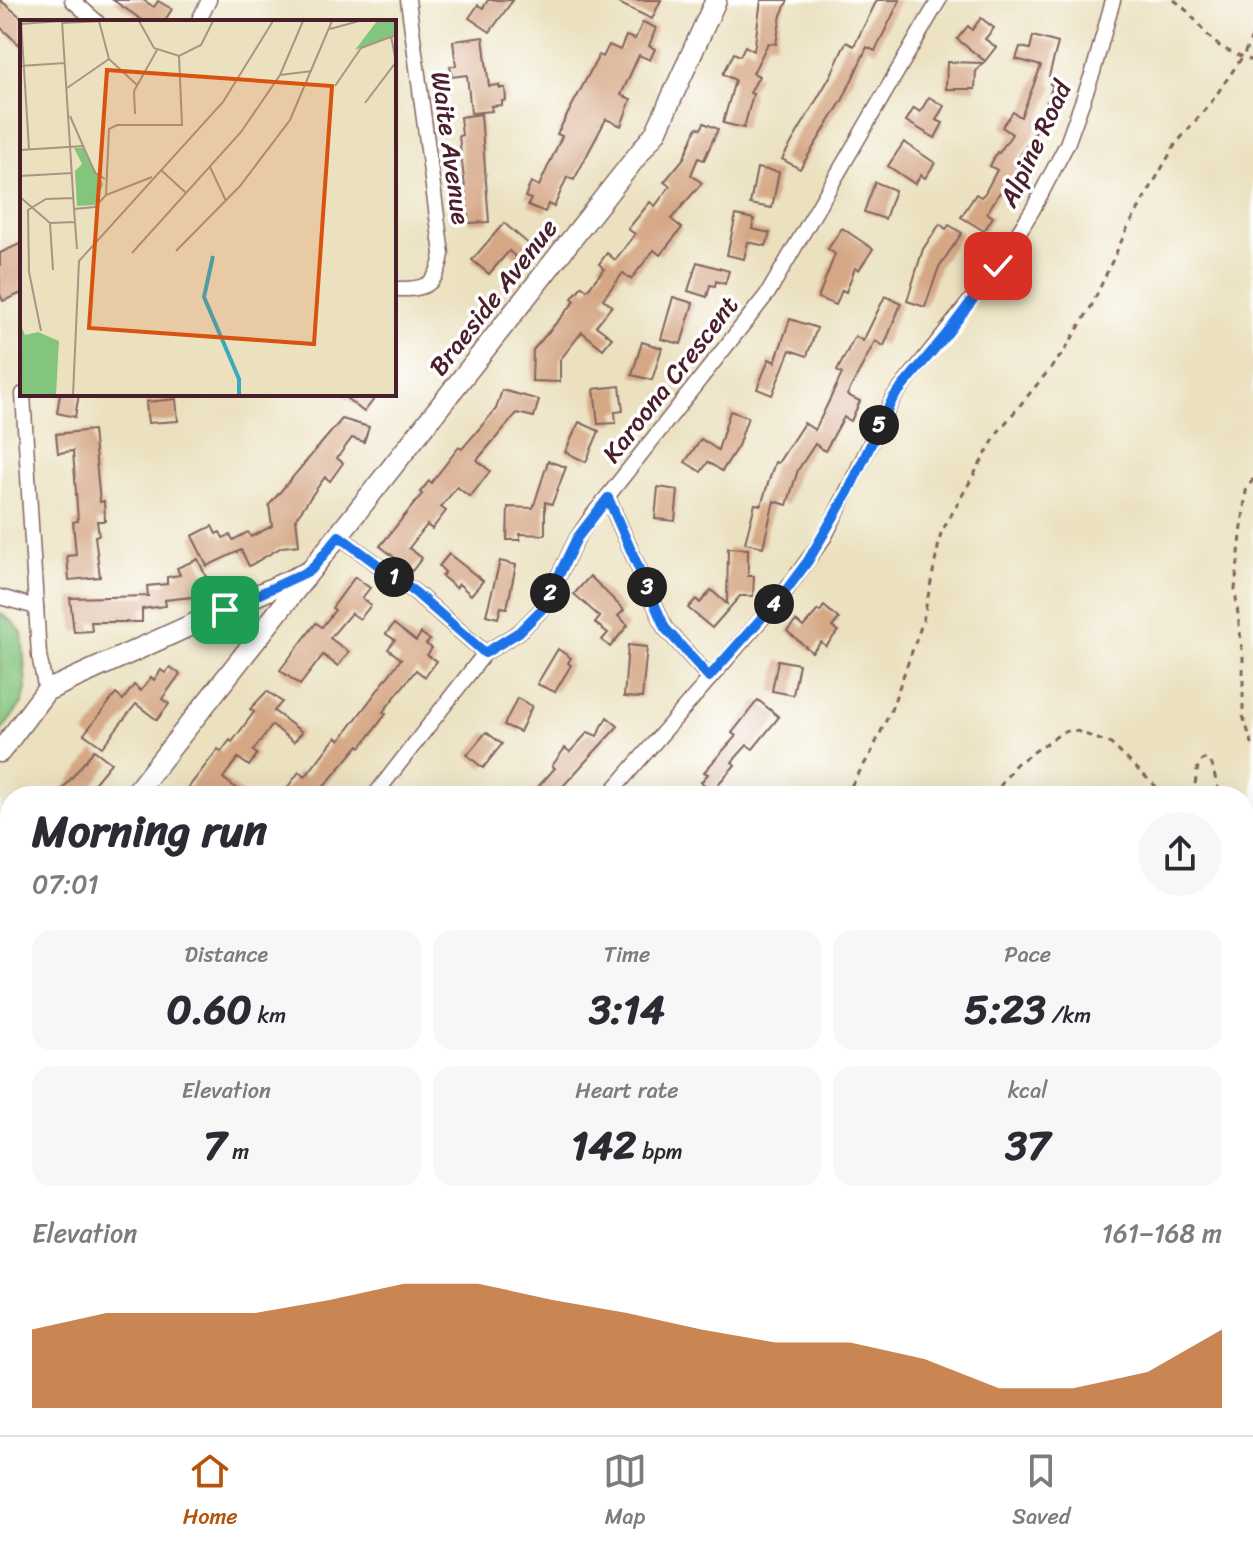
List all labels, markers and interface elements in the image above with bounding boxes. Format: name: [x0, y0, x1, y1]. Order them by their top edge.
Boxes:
inset map: [20, 20, 396, 396]
street label: Waite Avenue: [418, 69, 485, 228]
street label: Alpine Road: [985, 71, 1085, 216]
street label: Braeside Avenue: [416, 208, 570, 386]
pin: [964, 232, 1032, 300]
icon: check: [976, 244, 1020, 288]
street label: Karoona Crescent: [590, 285, 750, 473]
pin: 5: [859, 405, 899, 445]
text: 5: [872, 405, 886, 444]
pin: 1: [374, 557, 414, 597]
text: 1: [389, 557, 399, 596]
pin: 3: [627, 567, 667, 607]
text: 3: [641, 567, 653, 606]
pin: 2: [530, 573, 570, 613]
text: 2: [544, 573, 556, 612]
pin: [191, 576, 259, 644]
pin: 4: [754, 584, 794, 624]
text: 4: [767, 584, 781, 623]
icon: arrive: [203, 588, 247, 632]
text: Morning run: [32, 792, 267, 870]
button: share: [1138, 812, 1222, 896]
text: 07:01: [32, 861, 99, 907]
text: Distance: [185, 935, 268, 974]
text: Time: [604, 935, 650, 974]
text: Pace: [1004, 935, 1051, 974]
text: 0.60: [166, 974, 252, 1045]
text: 3:14: [589, 974, 665, 1045]
text: 5:23: [964, 974, 1046, 1045]
text: km: [252, 996, 286, 1035]
text: /km: [1046, 996, 1091, 1035]
text: Elevation: [182, 1071, 271, 1110]
text: Heart rate: [575, 1071, 679, 1110]
text: kcal: [1008, 1071, 1048, 1110]
text: 7: [204, 1110, 226, 1181]
text: 142: [571, 1110, 636, 1181]
text: 37: [1005, 1110, 1050, 1181]
text: m: [226, 1132, 249, 1171]
text: bpm: [636, 1132, 683, 1171]
text: Elevation: [32, 1210, 137, 1256]
text: 161–168 m: [1102, 1210, 1222, 1256]
tab: Home: [183, 1449, 238, 1536]
tab: Map: [603, 1449, 647, 1536]
tab: Saved: [1012, 1449, 1070, 1536]

